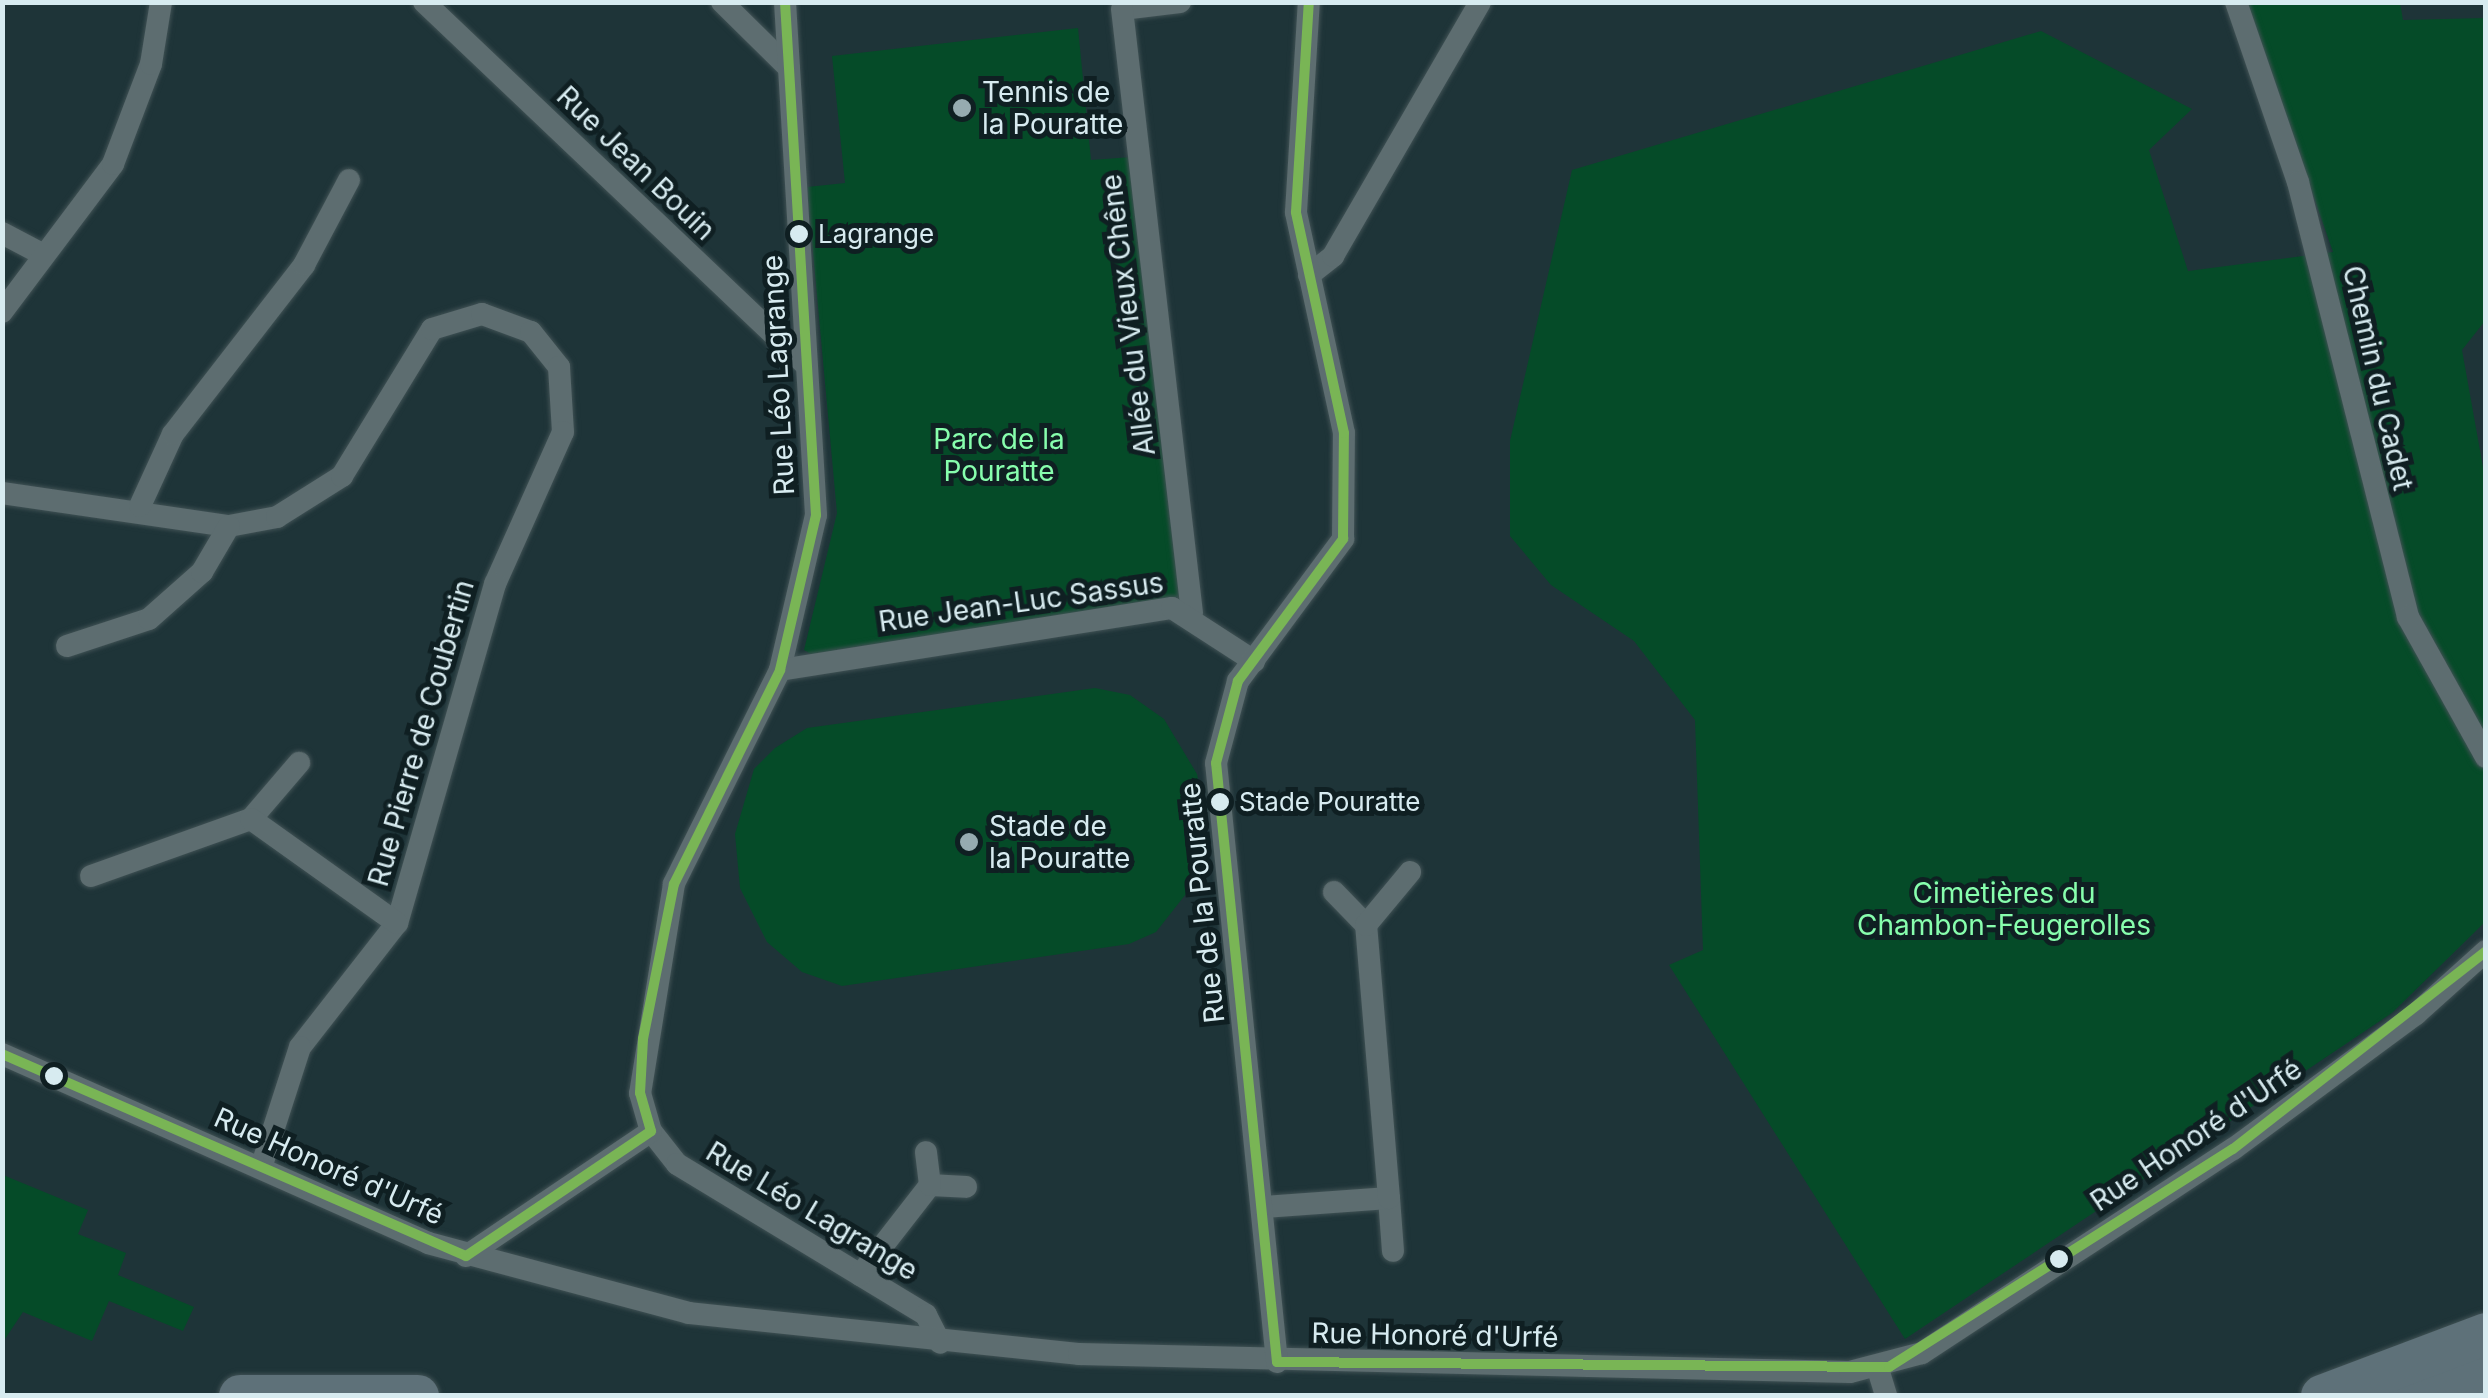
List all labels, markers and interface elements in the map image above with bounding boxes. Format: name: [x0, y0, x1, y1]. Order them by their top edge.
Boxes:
place label: Tennis de la Pouratte: [982, 75, 1123, 141]
street label: Rue Jean Bouin: [550, 79, 722, 247]
marker: Tennis de la Pouratte: [951, 97, 973, 119]
street label: Allée du Vieux Chêne: [1094, 172, 1162, 458]
place label: Lagrange: [818, 218, 934, 250]
marker: Lagrange: [789, 224, 809, 244]
street label: Rue Léo Lagrange: [755, 254, 801, 496]
street label: Chemin du Cadet: [2336, 262, 2420, 494]
park label: Parc de la Pouratte: [933, 422, 1065, 488]
street label: Rue Jean-Luc Sassus: [876, 565, 1166, 639]
street label: Rue Pierre de Coubertin: [361, 576, 481, 890]
street label: Rue de la Pouratte: [1173, 781, 1231, 1025]
place label: Stade Pouratte: [1239, 786, 1420, 818]
marker: Stade Pouratte: [1210, 792, 1230, 812]
place label: Stade de la Pouratte: [989, 809, 1130, 875]
marker: Stade de la Pouratte: [958, 831, 980, 853]
park label: Cimetières du Chambon-Feugerolles: [1857, 876, 2151, 942]
street label: Rue Honoré d'Urfé: [2084, 1052, 2308, 1218]
unlabelled marker: [44, 1066, 64, 1086]
street label: Rue Honoré d'Urfé: [209, 1100, 449, 1232]
street label: Rue Léo Lagrange: [700, 1135, 924, 1287]
unlabelled marker: [2049, 1249, 2069, 1269]
street label: Rue Honoré d'Urfé: [1311, 1316, 1559, 1354]

